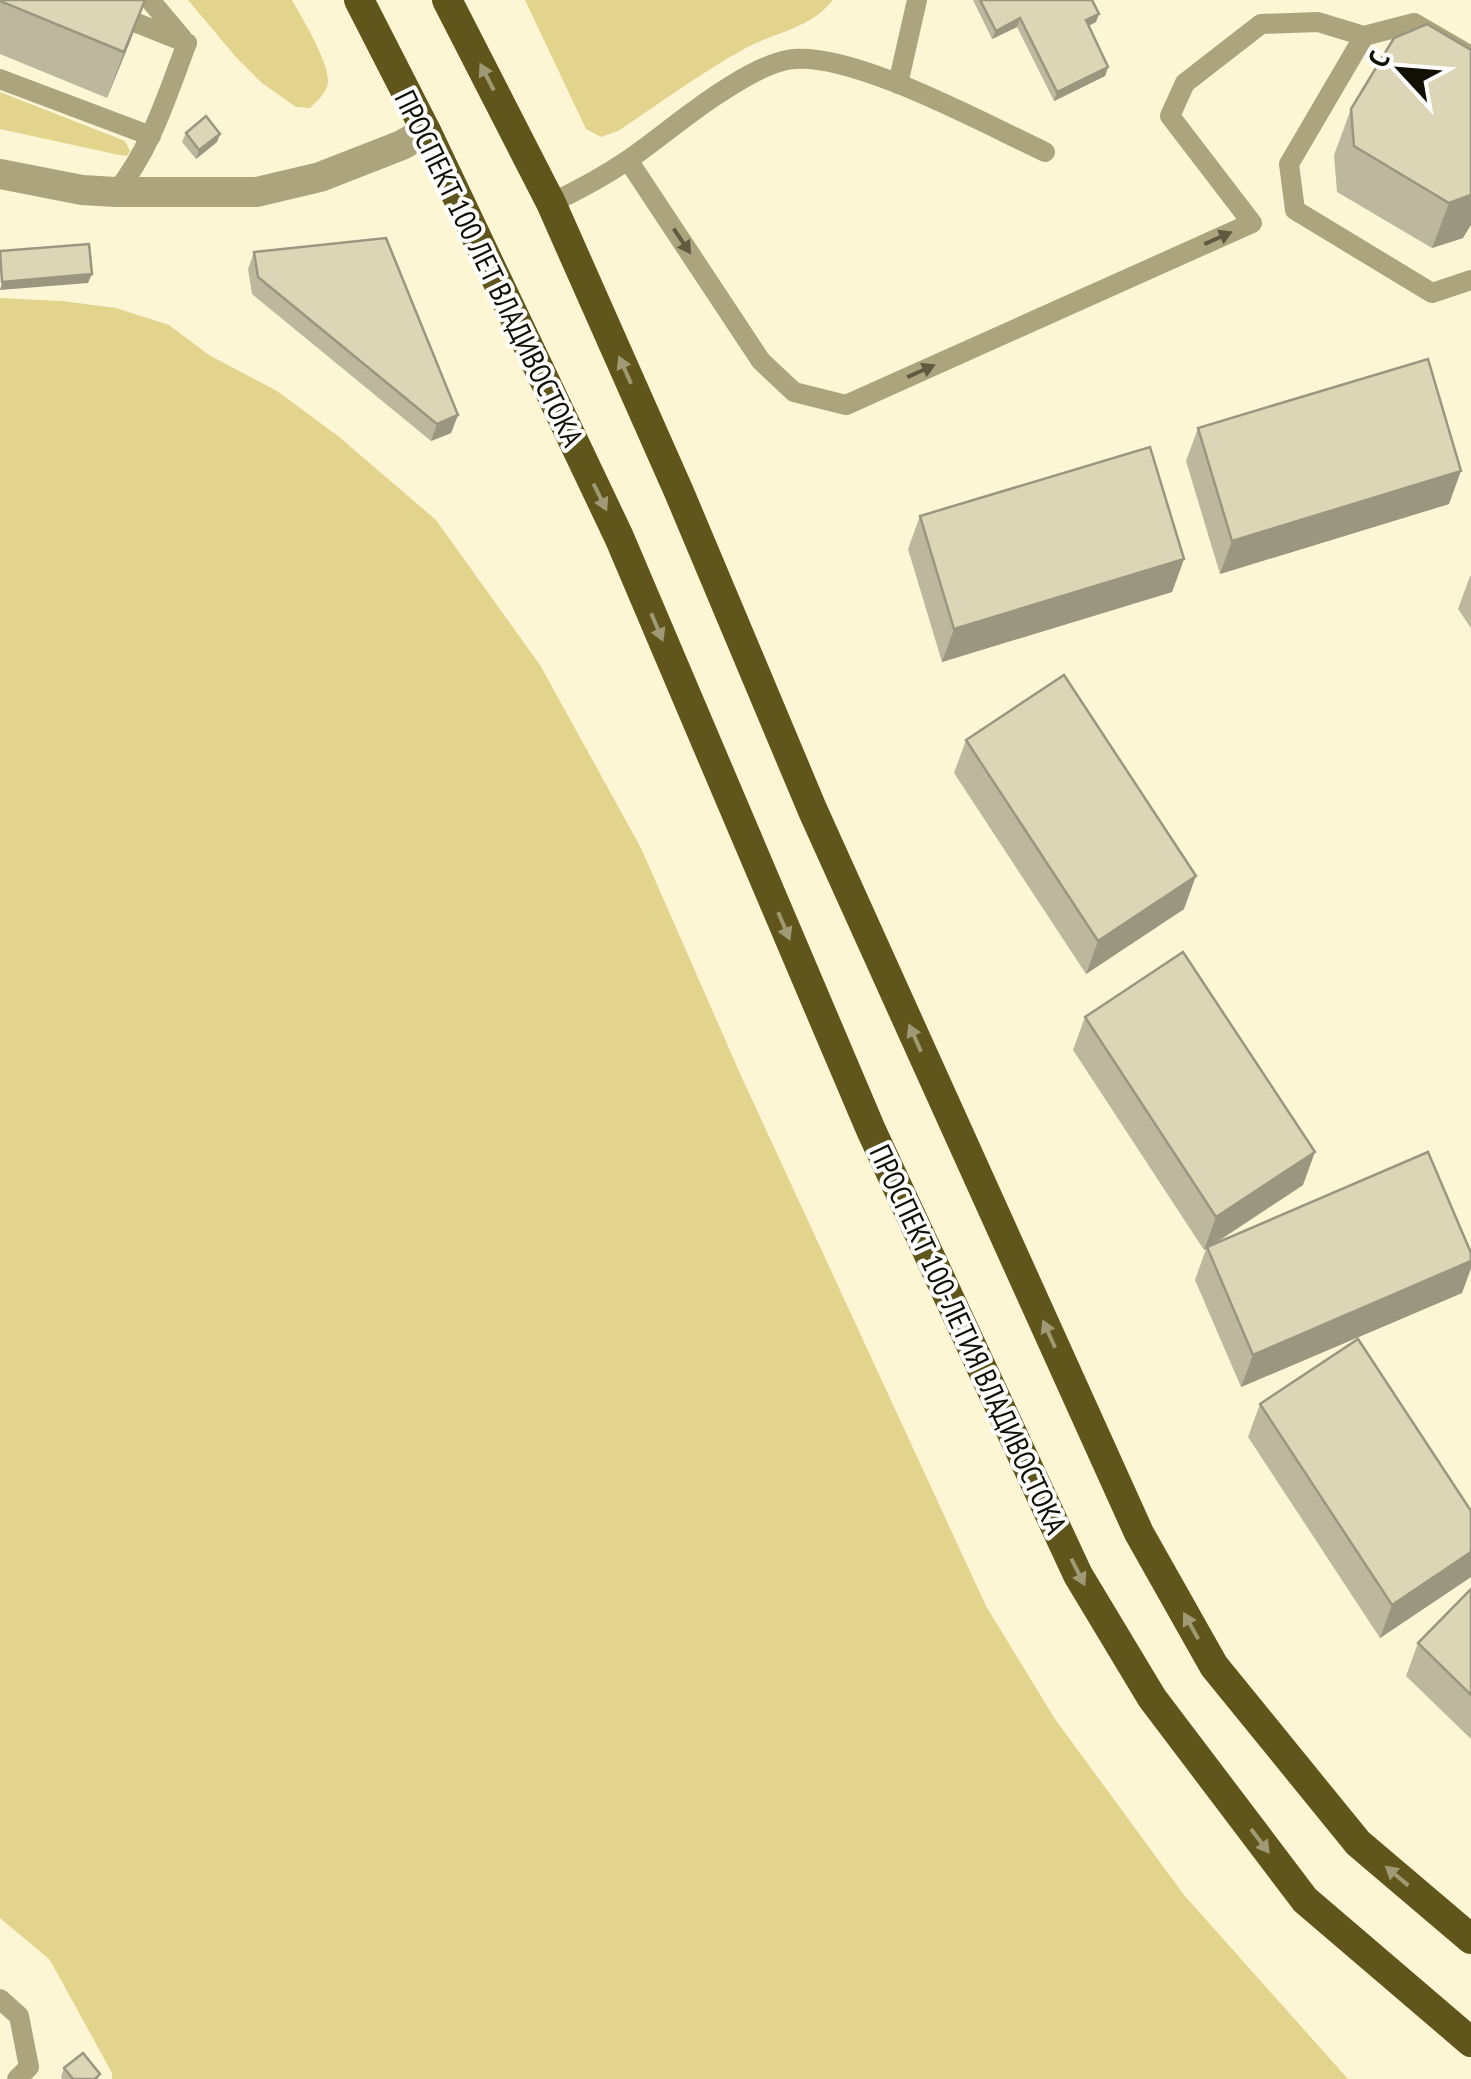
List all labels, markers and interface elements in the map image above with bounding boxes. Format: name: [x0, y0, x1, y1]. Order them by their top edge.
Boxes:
north arrow: [1351, 20, 1451, 120]
text: С: [1359, 45, 1398, 73]
one-way arrow: [479, 62, 496, 91]
street label: ПРОСПЕКТ 100 ЛЕТ ВЛАДИВОСТОКА: [387, 83, 594, 453]
one-way arrow: [672, 228, 691, 255]
one-way arrow: [1203, 230, 1233, 246]
one-way arrow: [617, 356, 633, 385]
one-way arrow: [907, 363, 936, 379]
one-way arrow: [591, 483, 608, 512]
one-way arrow: [649, 612, 665, 642]
one-way arrow: [776, 911, 792, 941]
one-way arrow: [907, 1023, 923, 1053]
street label: ПРОСПЕКТ 100-ЛЕТИЯ ВЛАДИВОСТОКА: [862, 1138, 1077, 1541]
one-way arrow: [1041, 1319, 1057, 1349]
one-way arrow: [1069, 1557, 1086, 1586]
one-way arrow: [1183, 1612, 1201, 1640]
one-way arrow: [1249, 1828, 1269, 1854]
one-way arrow: [1384, 1865, 1409, 1887]

